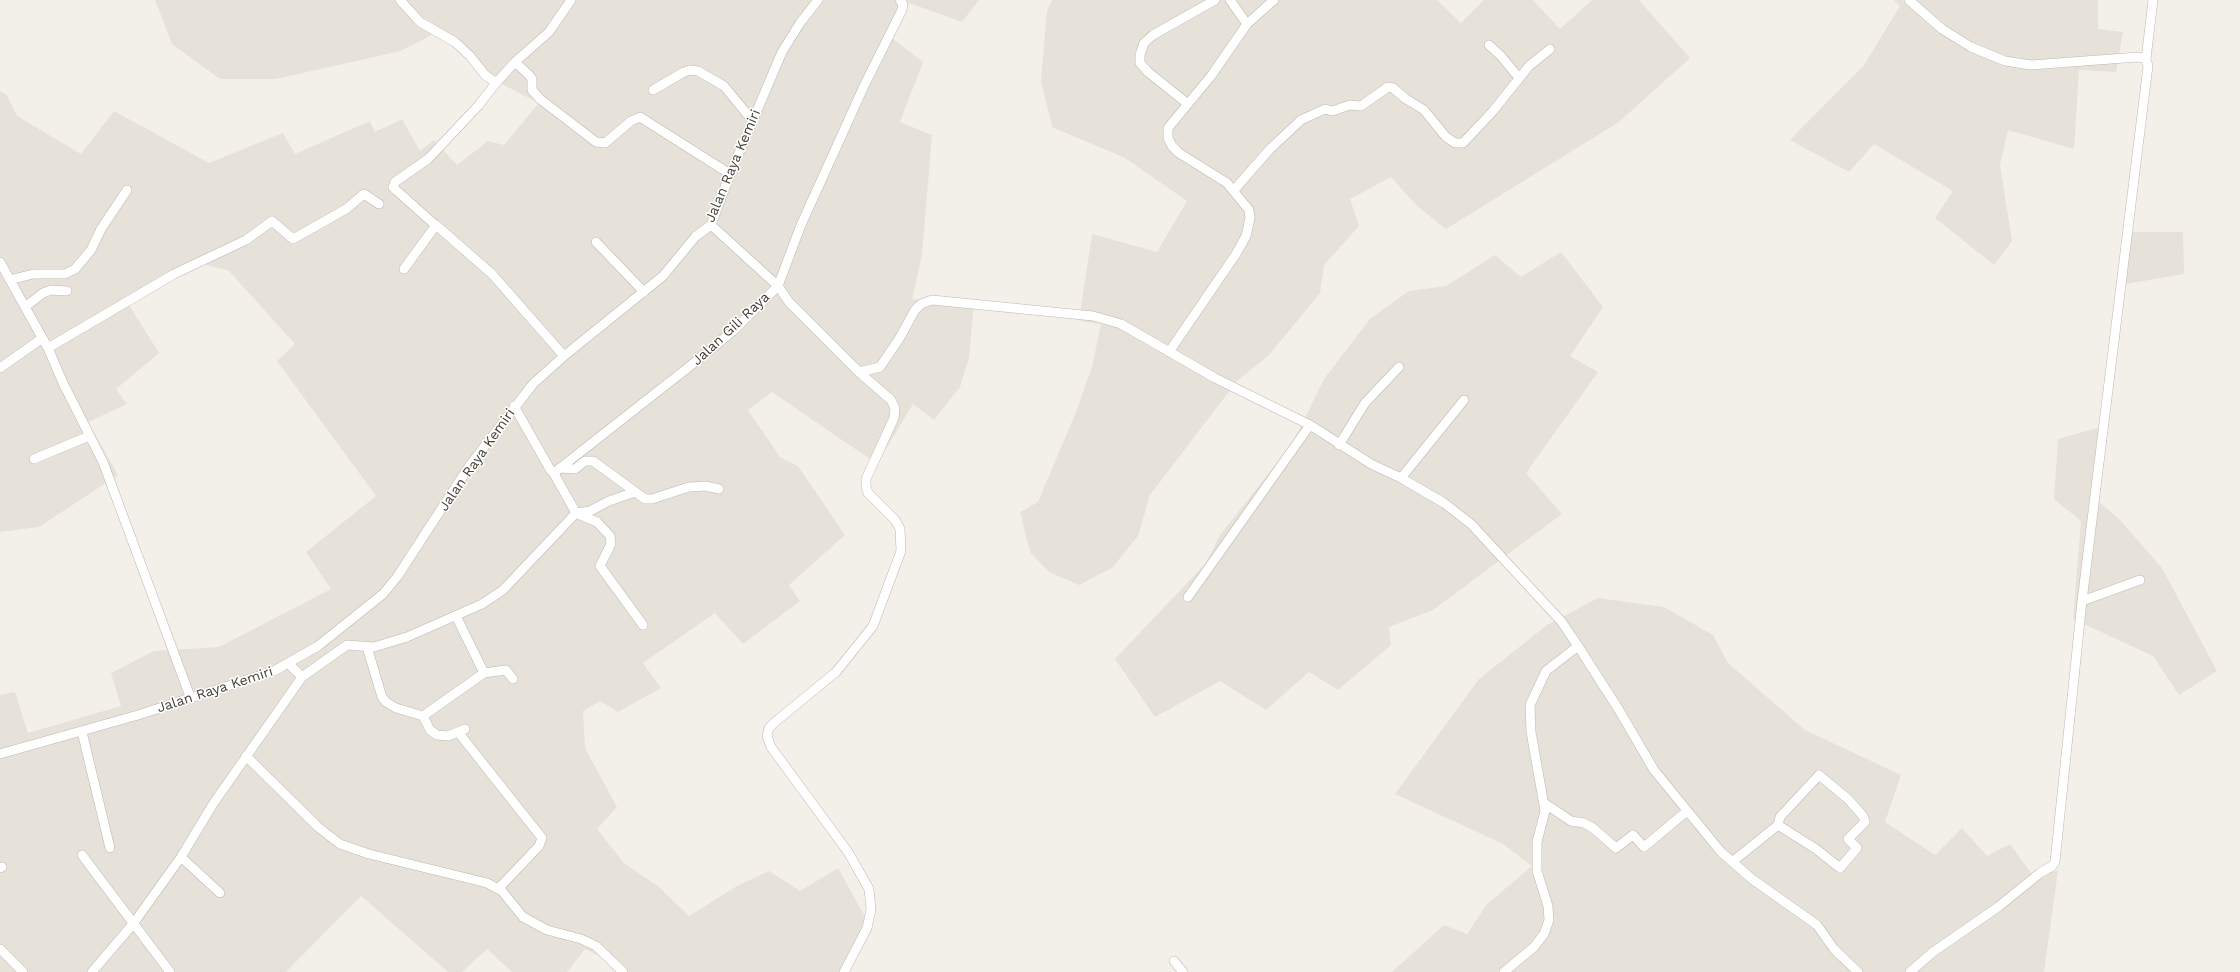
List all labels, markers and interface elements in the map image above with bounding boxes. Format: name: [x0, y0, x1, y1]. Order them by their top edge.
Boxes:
street label: Jalan Raya Kemiri: [702, 107, 764, 225]
street label: Jalan Gili Raya: [689, 289, 773, 369]
street label: Jalan Raya Kemiri: [435, 406, 519, 514]
street label: Jalan Raya Kemiri: [155, 663, 275, 717]

